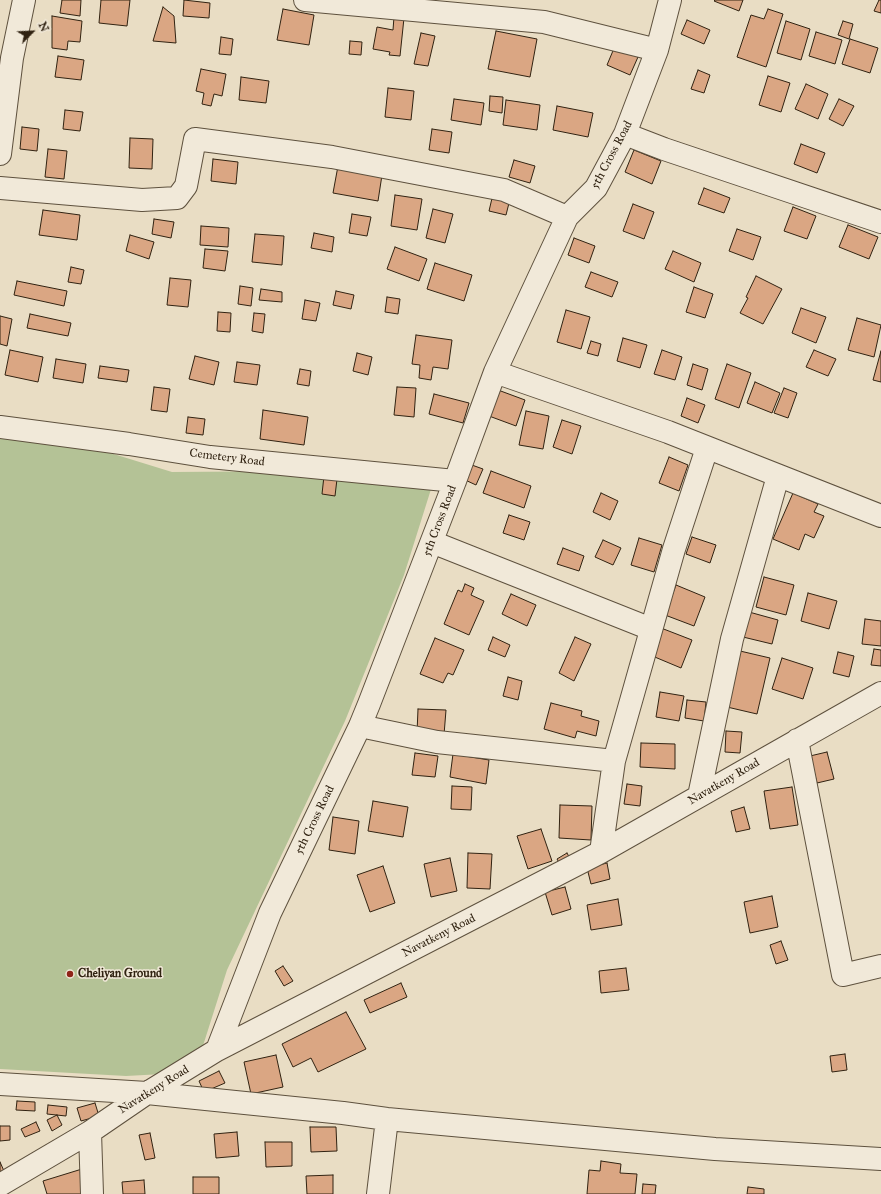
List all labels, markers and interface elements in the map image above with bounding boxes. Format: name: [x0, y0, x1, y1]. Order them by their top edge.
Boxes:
north arrow: [12, 12, 52, 52]
text: N: [36, 20, 51, 34]
street label: 5th Cross Road: [588, 119, 636, 191]
street label: Cemetery Road: [189, 446, 265, 470]
street label: 5th Cross Road: [420, 484, 460, 558]
street label: Navatkeny Road: [686, 756, 762, 808]
street label: 5th Cross Road: [292, 783, 338, 857]
street label: Navatkeny Road: [400, 911, 478, 961]
place label: Cheliyan Ground: [78, 967, 162, 981]
marker: Cheliyan Ground: [65, 969, 75, 979]
street label: Navatkeny Road: [116, 1063, 192, 1117]

